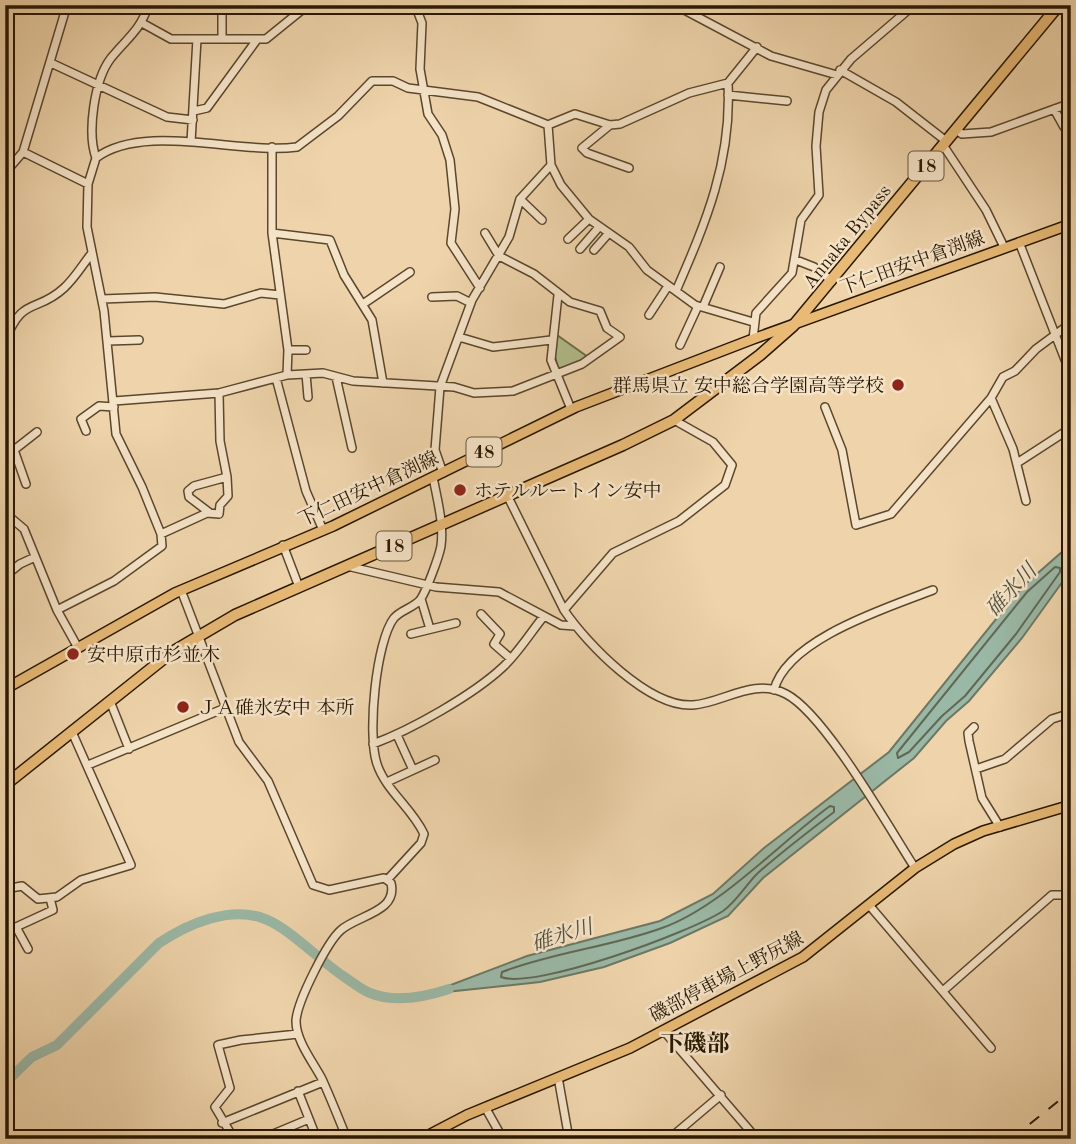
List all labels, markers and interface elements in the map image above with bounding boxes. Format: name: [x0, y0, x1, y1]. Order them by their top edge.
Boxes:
road number: 18: [908, 152, 944, 181]
street label: Annaka Bypass: [800, 182, 896, 293]
street label: 下仁田安中倉渕線: [837, 228, 988, 299]
place label: 群馬県立 安中総合学園高等学校: [613, 376, 884, 397]
marker: 群馬県立 安中総合学園高等学校: [890, 377, 906, 393]
road number: 48: [466, 438, 502, 466]
street label: 下仁田安中倉渕線: [295, 448, 442, 531]
place label: ホテルルートイン安中: [474, 481, 662, 502]
marker: ホテルルートイン安中: [452, 482, 468, 498]
road number: 18: [376, 532, 412, 560]
water label: 碓氷川: [981, 558, 1043, 621]
place label: 安中原市杉並木: [87, 644, 220, 666]
marker: 安中原市杉並木: [65, 646, 81, 662]
place label: ＪＡ碓氷安中 本所: [197, 697, 354, 719]
marker: ＪＡ碓氷安中 本所: [175, 699, 191, 715]
water label: 碓氷川: [529, 915, 598, 956]
street label: 磯部停車場上野尻線: [646, 927, 807, 1027]
district label: 下磯部: [661, 1031, 730, 1056]

